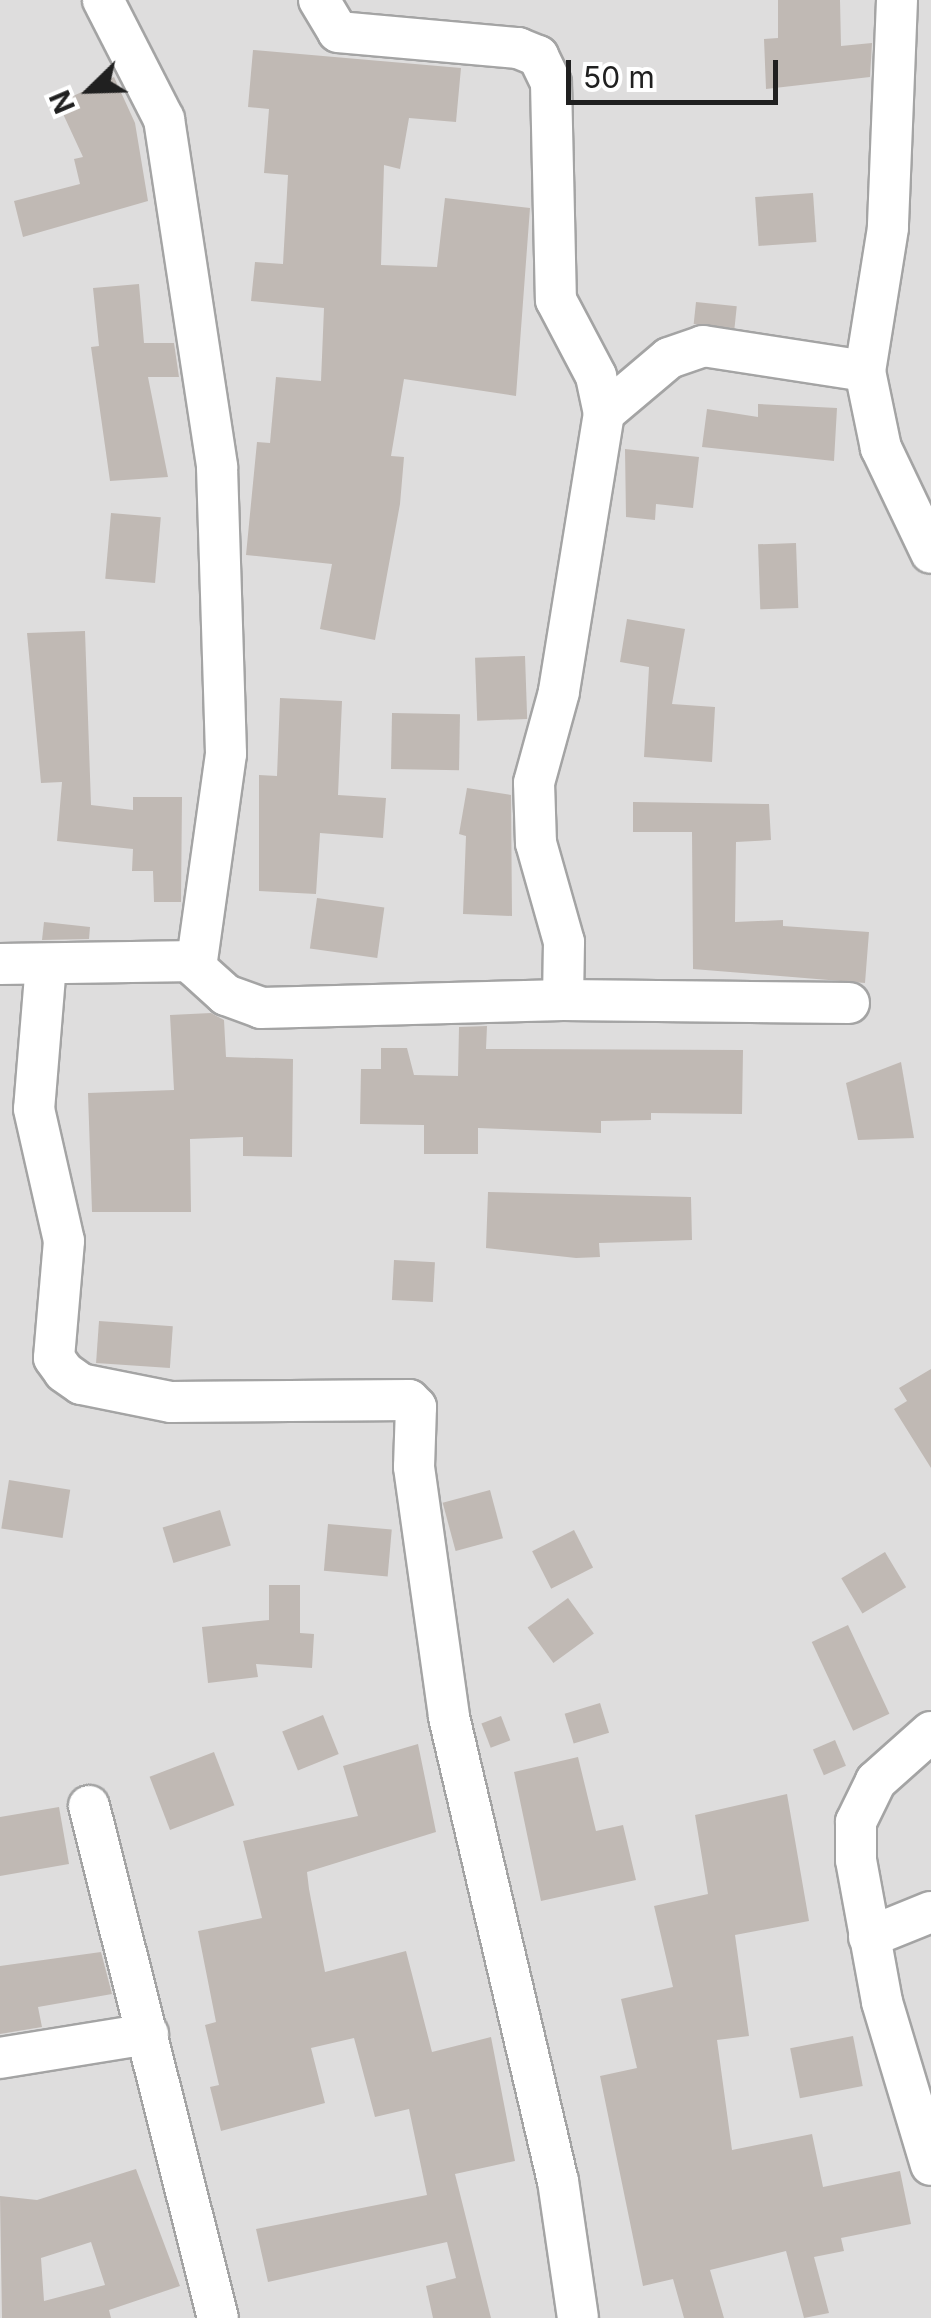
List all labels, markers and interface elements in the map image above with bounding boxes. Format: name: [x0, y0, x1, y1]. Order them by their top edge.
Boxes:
north arrow: [40, 40, 140, 140]
scale bar: [571, 40, 784, 102]
text: 50 m: [583, 59, 655, 95]
text: N: [43, 85, 82, 118]

